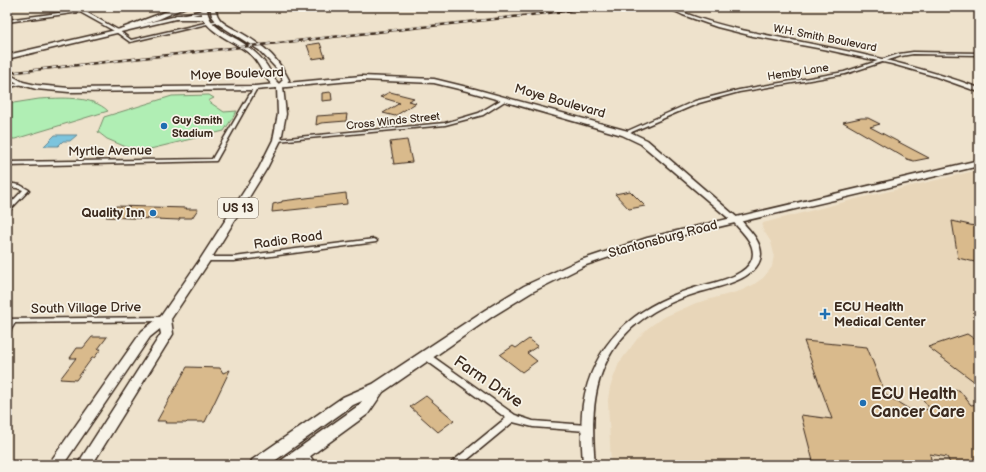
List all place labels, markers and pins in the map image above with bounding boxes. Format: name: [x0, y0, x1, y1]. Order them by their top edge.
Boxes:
place label: Guy Smith Stadium: [172, 114, 222, 140]
marker: Guy Smith Stadium: [159, 121, 169, 131]
place label: Quality Inn: [82, 205, 145, 221]
marker: Quality Inn: [148, 208, 158, 218]
place label: ECU Health Medical Center: [834, 299, 926, 330]
marker: ECU Health Medical Center: [819, 308, 831, 320]
place label: ECU Health Cancer Care: [871, 385, 965, 422]
marker: ECU Health Cancer Care: [858, 398, 868, 408]

